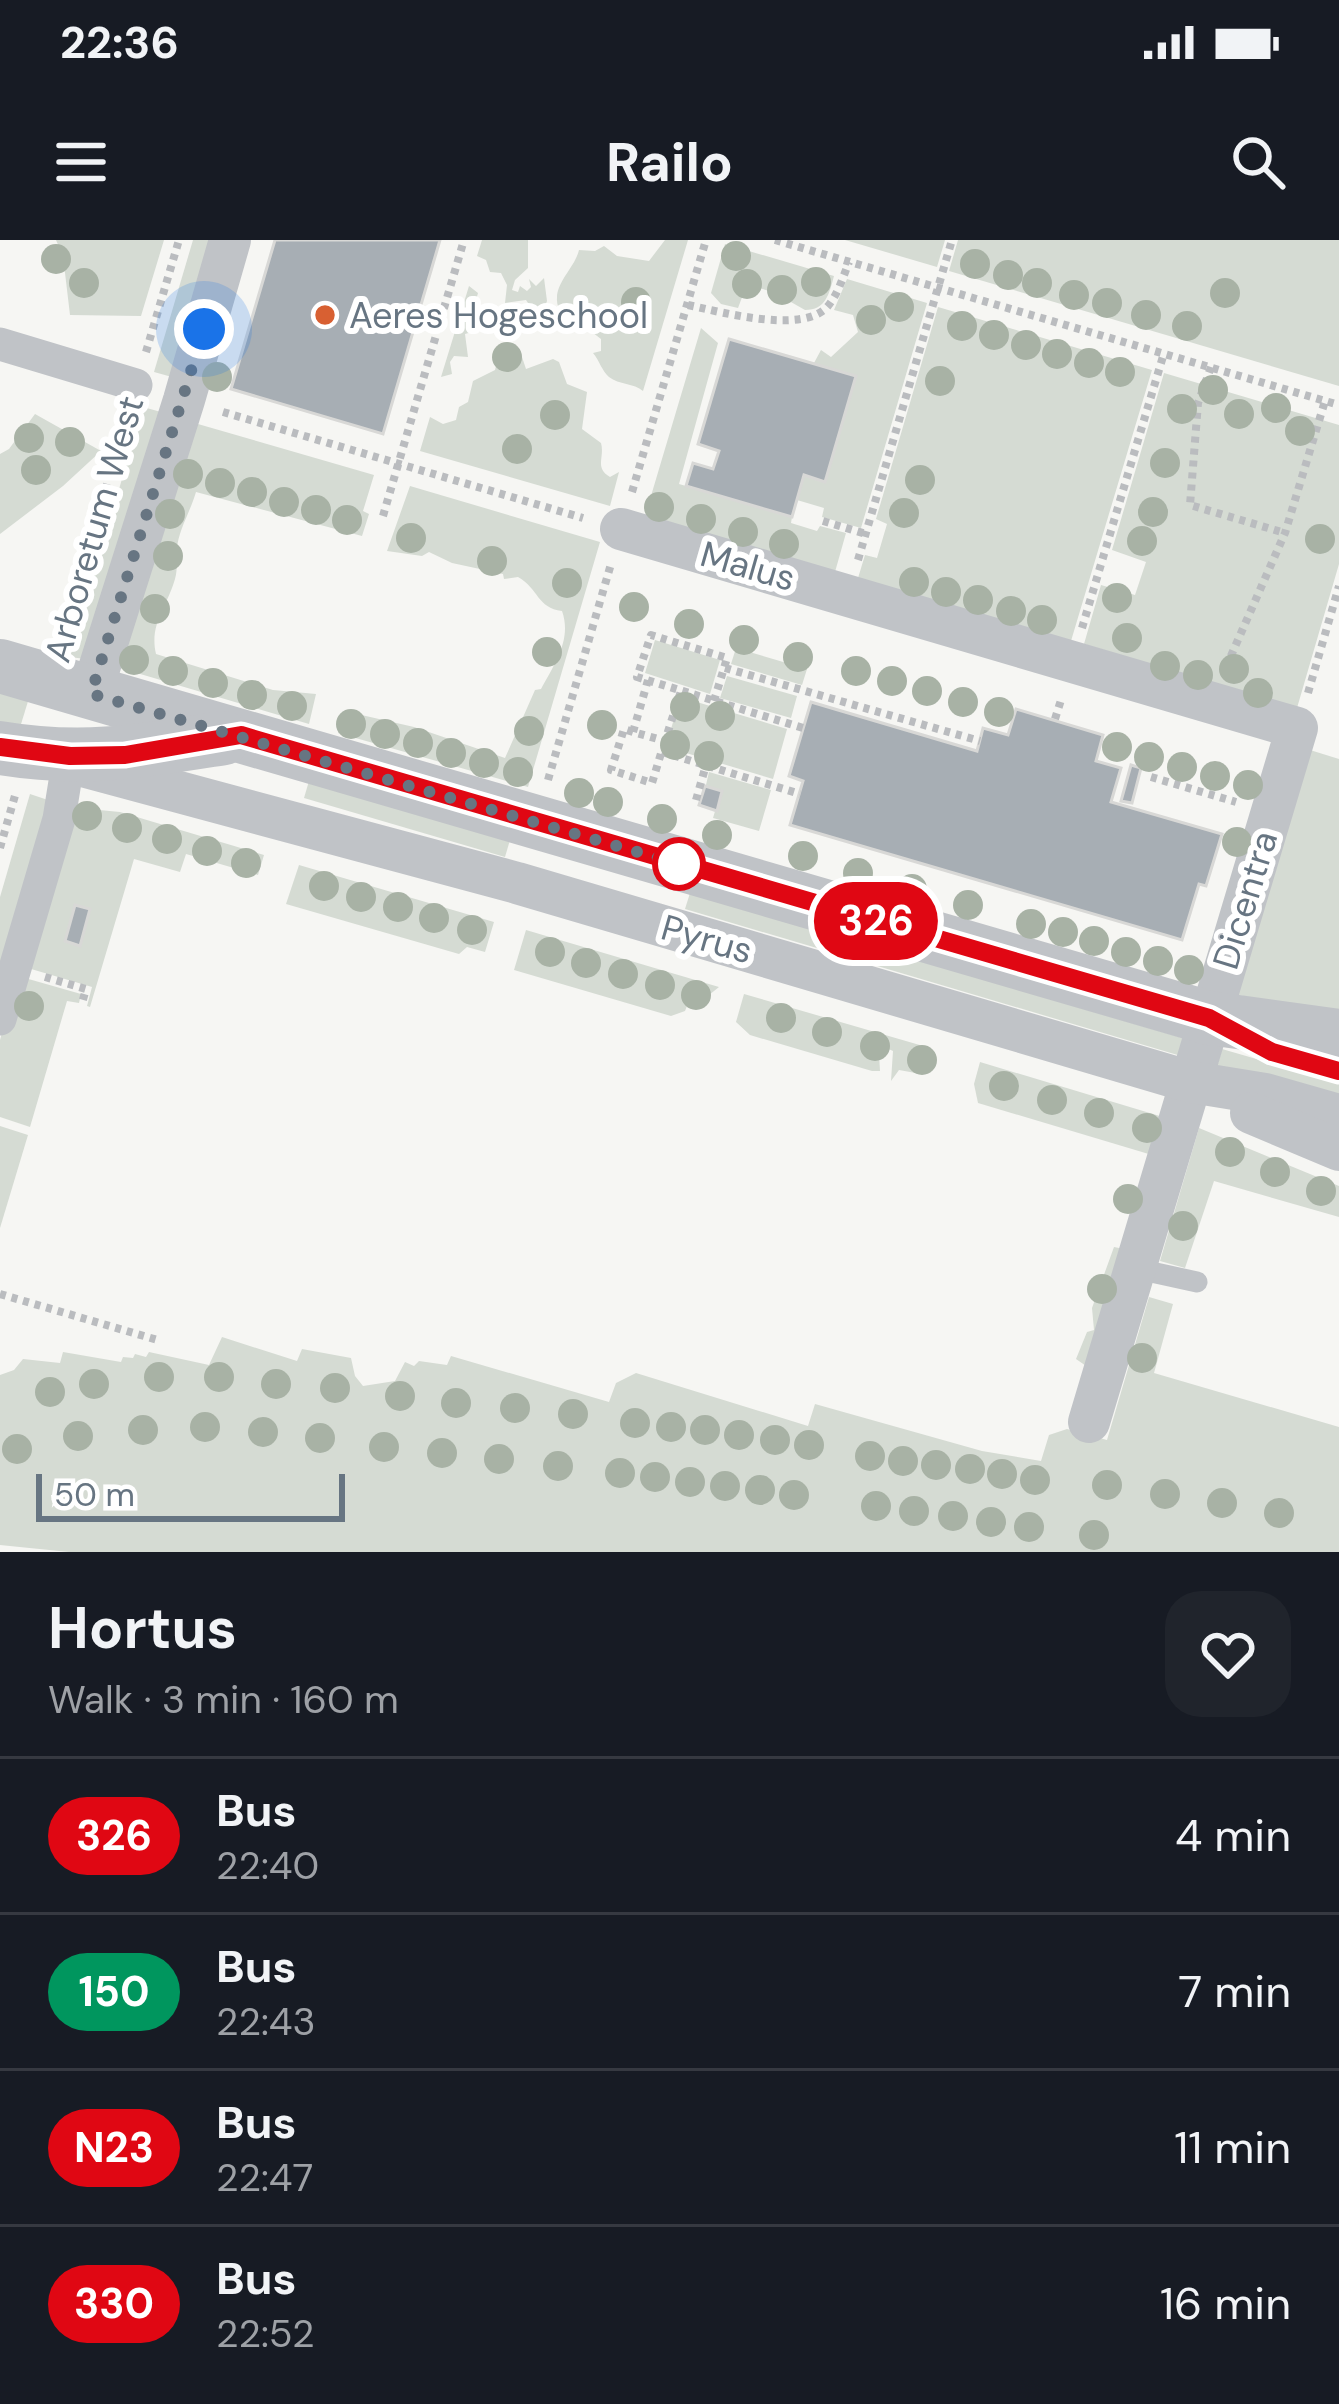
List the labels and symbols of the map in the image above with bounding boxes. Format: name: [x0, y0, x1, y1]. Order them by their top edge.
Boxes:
place label: Aeres Hogeschool: [349, 292, 648, 339]
your location: [174, 299, 234, 359]
marker: Aeres Hogeschool: [312, 302, 338, 328]
street label: Arboretum West: [34, 390, 154, 668]
street label: Malus: [695, 530, 801, 602]
street label: Dicentra: [1202, 825, 1288, 975]
unlabelled marker: [654, 839, 704, 889]
line badge: 326: [807, 882, 945, 960]
street label: Pyrus: [656, 904, 758, 974]
scale bar: [36, 1468, 345, 1521]

